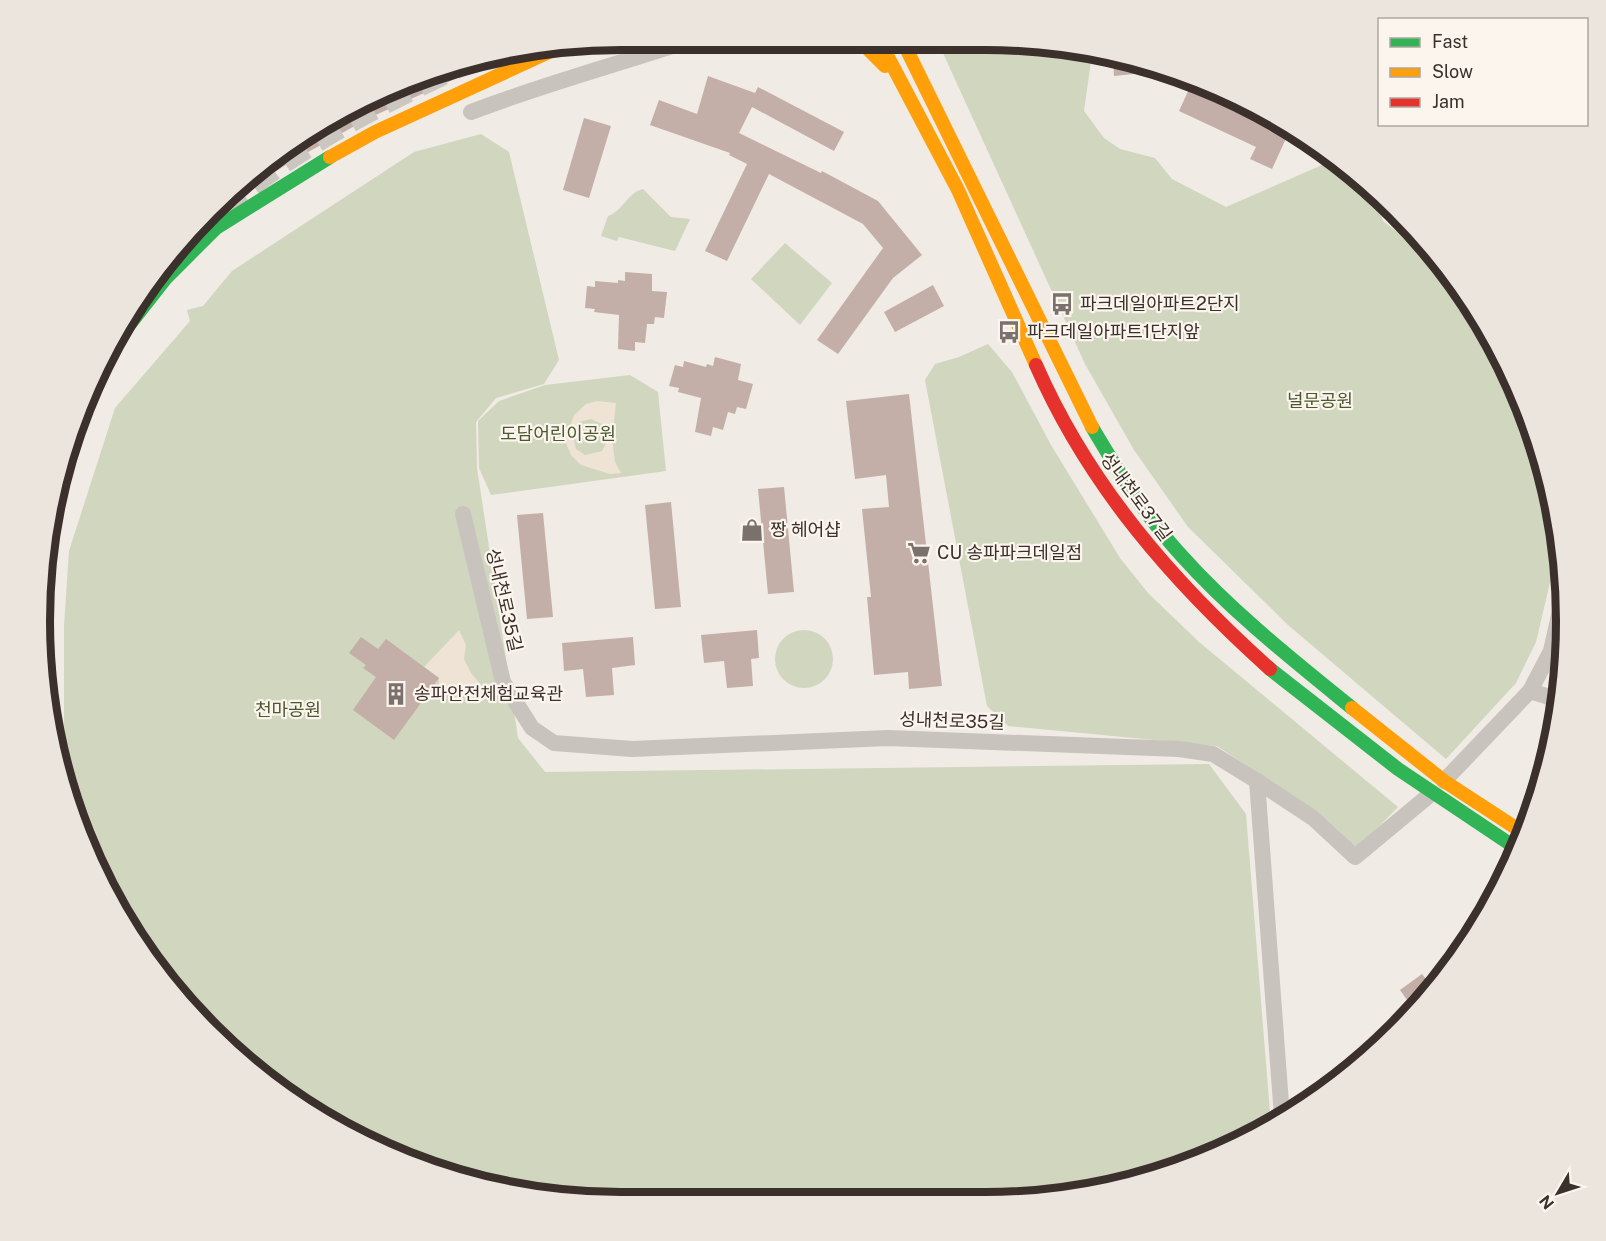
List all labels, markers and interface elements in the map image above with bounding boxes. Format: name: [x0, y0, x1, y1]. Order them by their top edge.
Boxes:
legend: [1378, 18, 1588, 126]
text: Fast: [1432, 31, 1468, 52]
text: Slow: [1432, 61, 1473, 82]
text: Jam: [1432, 91, 1465, 112]
bus stop icon: 파크데일아파트2단지: [1049, 291, 1075, 317]
place label: 파크데일아파트2단지: [1080, 293, 1240, 314]
bus stop icon: 파크데일아파트1단지앞: [996, 319, 1022, 345]
place label: 파크데일아파트1단지앞: [1027, 321, 1200, 342]
park label: 널문공원: [1287, 390, 1353, 411]
park label: 도담어린이공원: [500, 423, 616, 444]
street label: 성내천로37길: [1097, 449, 1176, 545]
shop icon: 짱 헤어샵: [739, 517, 765, 543]
place label: 짱 헤어샵: [770, 519, 841, 540]
supermarket icon: CU 송파파크데일점: [906, 540, 932, 566]
place label: CU 송파파크데일점: [937, 542, 1082, 563]
street label: 성내천로35길: [482, 546, 527, 654]
building icon: 송파안전체험교육관: [383, 681, 409, 707]
place label: 송파안전체험교육관: [414, 683, 563, 704]
park label: 천마공원: [255, 699, 321, 720]
street label: 성내천로35길: [899, 708, 1005, 733]
north arrow: [1528, 1163, 1588, 1223]
text: N: [1535, 1191, 1558, 1213]

